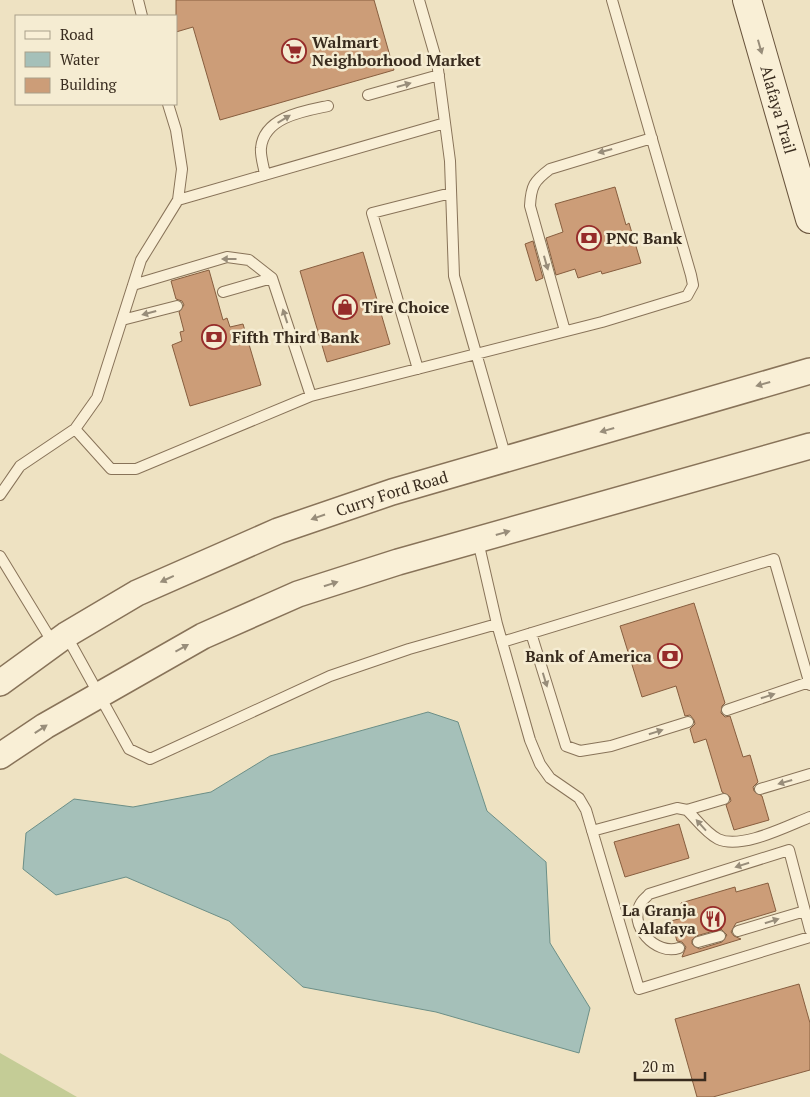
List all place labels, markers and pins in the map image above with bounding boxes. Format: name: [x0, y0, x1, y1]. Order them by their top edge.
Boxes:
place label: Walmart Neighborhood Market: [312, 31, 482, 71]
supermarket icon: Walmart Neighborhood Market: [281, 38, 307, 64]
bank icon: PNC Bank: [576, 225, 602, 251]
place label: PNC Bank: [606, 227, 683, 249]
shop icon: Tire Choice: [332, 294, 358, 320]
place label: Tire Choice: [362, 296, 450, 318]
bank icon: Fifth Third Bank: [201, 324, 227, 350]
place label: Fifth Third Bank: [232, 326, 360, 348]
bank icon: Bank of America: [657, 643, 683, 669]
place label: Bank of America: [525, 645, 652, 667]
place label: La Granja Alafaya: [622, 899, 696, 939]
restaurant icon: La Granja Alafaya: [700, 906, 726, 932]

